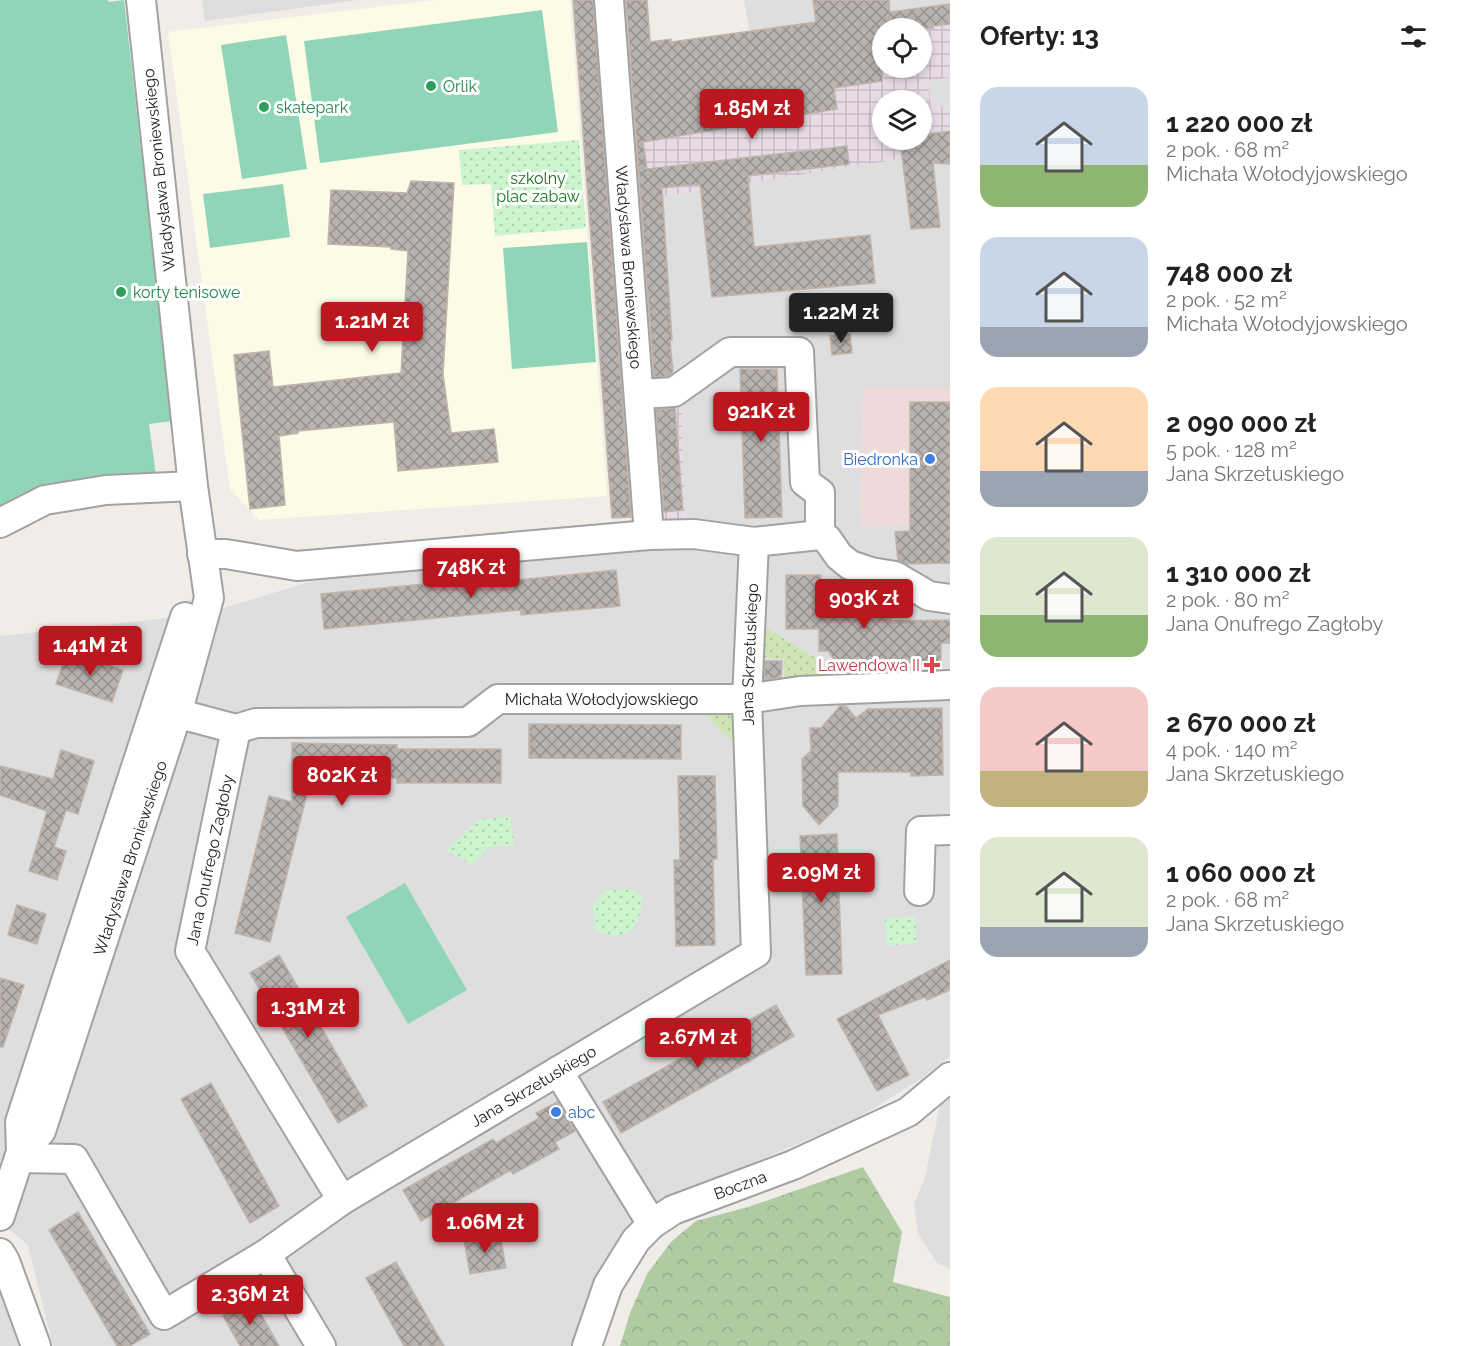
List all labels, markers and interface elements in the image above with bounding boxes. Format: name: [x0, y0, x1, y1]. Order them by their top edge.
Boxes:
map controls: [872, 18, 932, 150]
button: locate: [872, 18, 932, 78]
icon: filters: [1397, 20, 1430, 53]
text: Oferty: 13: [980, 21, 1099, 51]
street label: Władysława Broniewskiego: [139, 68, 179, 272]
place label: Orlik: [443, 77, 477, 96]
marker: Orlik: [424, 79, 438, 93]
pin: 1.85M zł: [690, 89, 814, 140]
button: layers: [872, 90, 932, 150]
text: 1.85M zł: [714, 96, 790, 120]
place label: skatepark: [276, 98, 349, 117]
marker: skatepark: [257, 100, 271, 114]
text: 1 220 000 zł: [1166, 108, 1313, 138]
icon: home: [1028, 111, 1100, 183]
text: 2 pok. · 68 m²: [1166, 138, 1289, 162]
text: Michała Wołodyjowskiego: [1166, 162, 1408, 186]
street label: Władysława Broniewskiego: [612, 165, 646, 370]
park label: szkolny plac zabaw: [496, 169, 580, 206]
text: 748 000 zł: [1166, 258, 1292, 288]
icon: home: [1028, 261, 1100, 333]
place label: korty tenisowe: [133, 283, 240, 302]
marker: korty tenisowe: [114, 285, 128, 299]
text: 2 pok. · 52 m²: [1166, 288, 1287, 312]
pin: 1.22M zł: [779, 293, 903, 344]
text: 1.22M zł: [803, 300, 879, 324]
pin: 1.21M zł: [310, 302, 434, 353]
text: 1.21M zł: [335, 309, 409, 333]
text: Michała Wołodyjowskiego: [1166, 312, 1408, 336]
pin: 921K zł: [706, 392, 816, 443]
text: 921K zł: [727, 399, 795, 423]
text: 2 090 000 zł: [1166, 408, 1316, 438]
icon: home: [1028, 411, 1100, 483]
text: 5 pok. · 128 m²: [1166, 438, 1297, 462]
place label: Biedronka: [843, 450, 918, 469]
marker: Biedronka: [923, 452, 937, 466]
text: Jana Skrzetuskiego: [1166, 462, 1344, 486]
pin: 748K zł: [416, 548, 526, 599]
text: 748K zł: [437, 555, 505, 579]
text: 1 310 000 zł: [1166, 558, 1311, 588]
icon: home: [1028, 561, 1100, 633]
pin: 903K zł: [809, 579, 919, 630]
street label: Jana Skrzetuskiego: [737, 583, 762, 726]
text: 903K zł: [829, 586, 899, 610]
text: 2 pok. · 80 m²: [1166, 588, 1289, 612]
text: Jana Onufrego Zagłoby: [1166, 612, 1383, 636]
pin: 1.41M zł: [28, 626, 152, 677]
text: 1.41M zł: [53, 633, 127, 657]
place label: Lawendowa II: [818, 656, 920, 675]
marker: Lawendowa II: [925, 658, 939, 672]
street label: Michała Wołodyjowskiego: [505, 690, 698, 709]
text: 2 670 000 zł: [1166, 708, 1315, 738]
icon: home: [1028, 711, 1100, 783]
text: 4 pok. · 140 m²: [1166, 738, 1298, 762]
pin: 802K zł: [287, 756, 397, 807]
street label: Władysława Broniewskiego: [89, 758, 171, 958]
text: Jana Skrzetuskiego: [1166, 762, 1344, 786]
text: 802K zł: [307, 763, 377, 787]
street label: Jana Onufrego Zagłoby: [183, 773, 237, 947]
pin: 2.09M zł: [759, 853, 883, 904]
text: 1 060 000 zł: [1166, 858, 1315, 888]
text: 2.09M zł: [782, 860, 860, 884]
icon: home: [1028, 861, 1100, 933]
text: 2 pok. · 68 m²: [1166, 888, 1289, 912]
text: Jana Skrzetuskiego: [1166, 912, 1344, 936]
pin: 1.31M zł: [246, 988, 370, 1039]
text: 1.31M zł: [271, 995, 345, 1019]
pin: 2.67M zł: [636, 1018, 760, 1069]
text: 2.67M zł: [659, 1025, 737, 1049]
street label: Jana Skrzetuskiego: [467, 1041, 600, 1131]
place label: abc: [568, 1103, 596, 1122]
marker: abc: [549, 1105, 563, 1119]
street label: Boczna: [711, 1166, 769, 1203]
pin: 1.06M zł: [423, 1203, 547, 1254]
text: 1.06M zł: [446, 1210, 524, 1234]
pin: 2.36M zł: [188, 1275, 312, 1326]
text: 2.36M zł: [211, 1282, 289, 1306]

